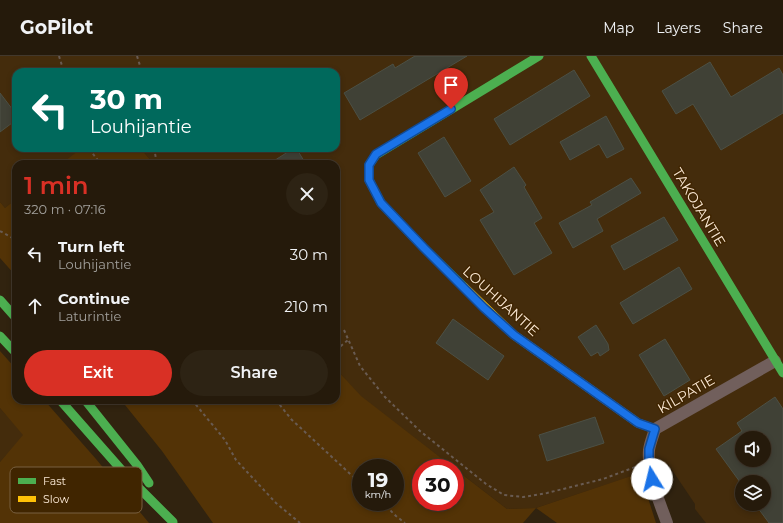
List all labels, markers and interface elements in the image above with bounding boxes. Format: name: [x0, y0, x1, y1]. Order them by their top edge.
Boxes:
text: GoPilot: [20, 16, 93, 39]
text: Map: [603, 19, 634, 37]
text: Layers: [656, 19, 701, 37]
text: Share: [723, 19, 763, 37]
pin: [434, 68, 468, 109]
icon: arrive: [440, 74, 462, 96]
text: 30 m: [90, 82, 163, 116]
icon: left: [24, 84, 76, 136]
text: Louhijantie: [90, 116, 192, 138]
street label: TAKOJANTIE: [669, 164, 729, 250]
text: 1 min: [24, 171, 88, 200]
button: close: [286, 173, 328, 215]
text: 320 m · 07:16: [24, 201, 106, 217]
text: Turn left: [58, 237, 125, 256]
icon: left: [24, 243, 46, 265]
text: 30 m: [290, 245, 328, 264]
text: Louhijantie: [58, 256, 131, 272]
street label: LOUHIJANTIE: [459, 262, 543, 340]
text: Continue: [58, 289, 130, 308]
icon: ahead: [24, 295, 46, 317]
text: 210 m: [284, 297, 328, 316]
text: Laturintie: [58, 308, 121, 324]
button: Exit: [24, 350, 172, 396]
button: Share: [180, 350, 328, 396]
street label: KILPATIE: [654, 370, 718, 418]
map controls: [735, 431, 771, 511]
button: sound: [735, 431, 771, 467]
position arrow: [631, 458, 673, 500]
speed limit sign: 30: [412, 459, 464, 511]
legend: [10, 467, 142, 513]
text: 19: [368, 468, 388, 492]
text: Fast: [43, 474, 67, 488]
button: layers: [735, 475, 771, 511]
text: km/h: [365, 488, 391, 501]
text: Slow: [43, 492, 69, 506]

